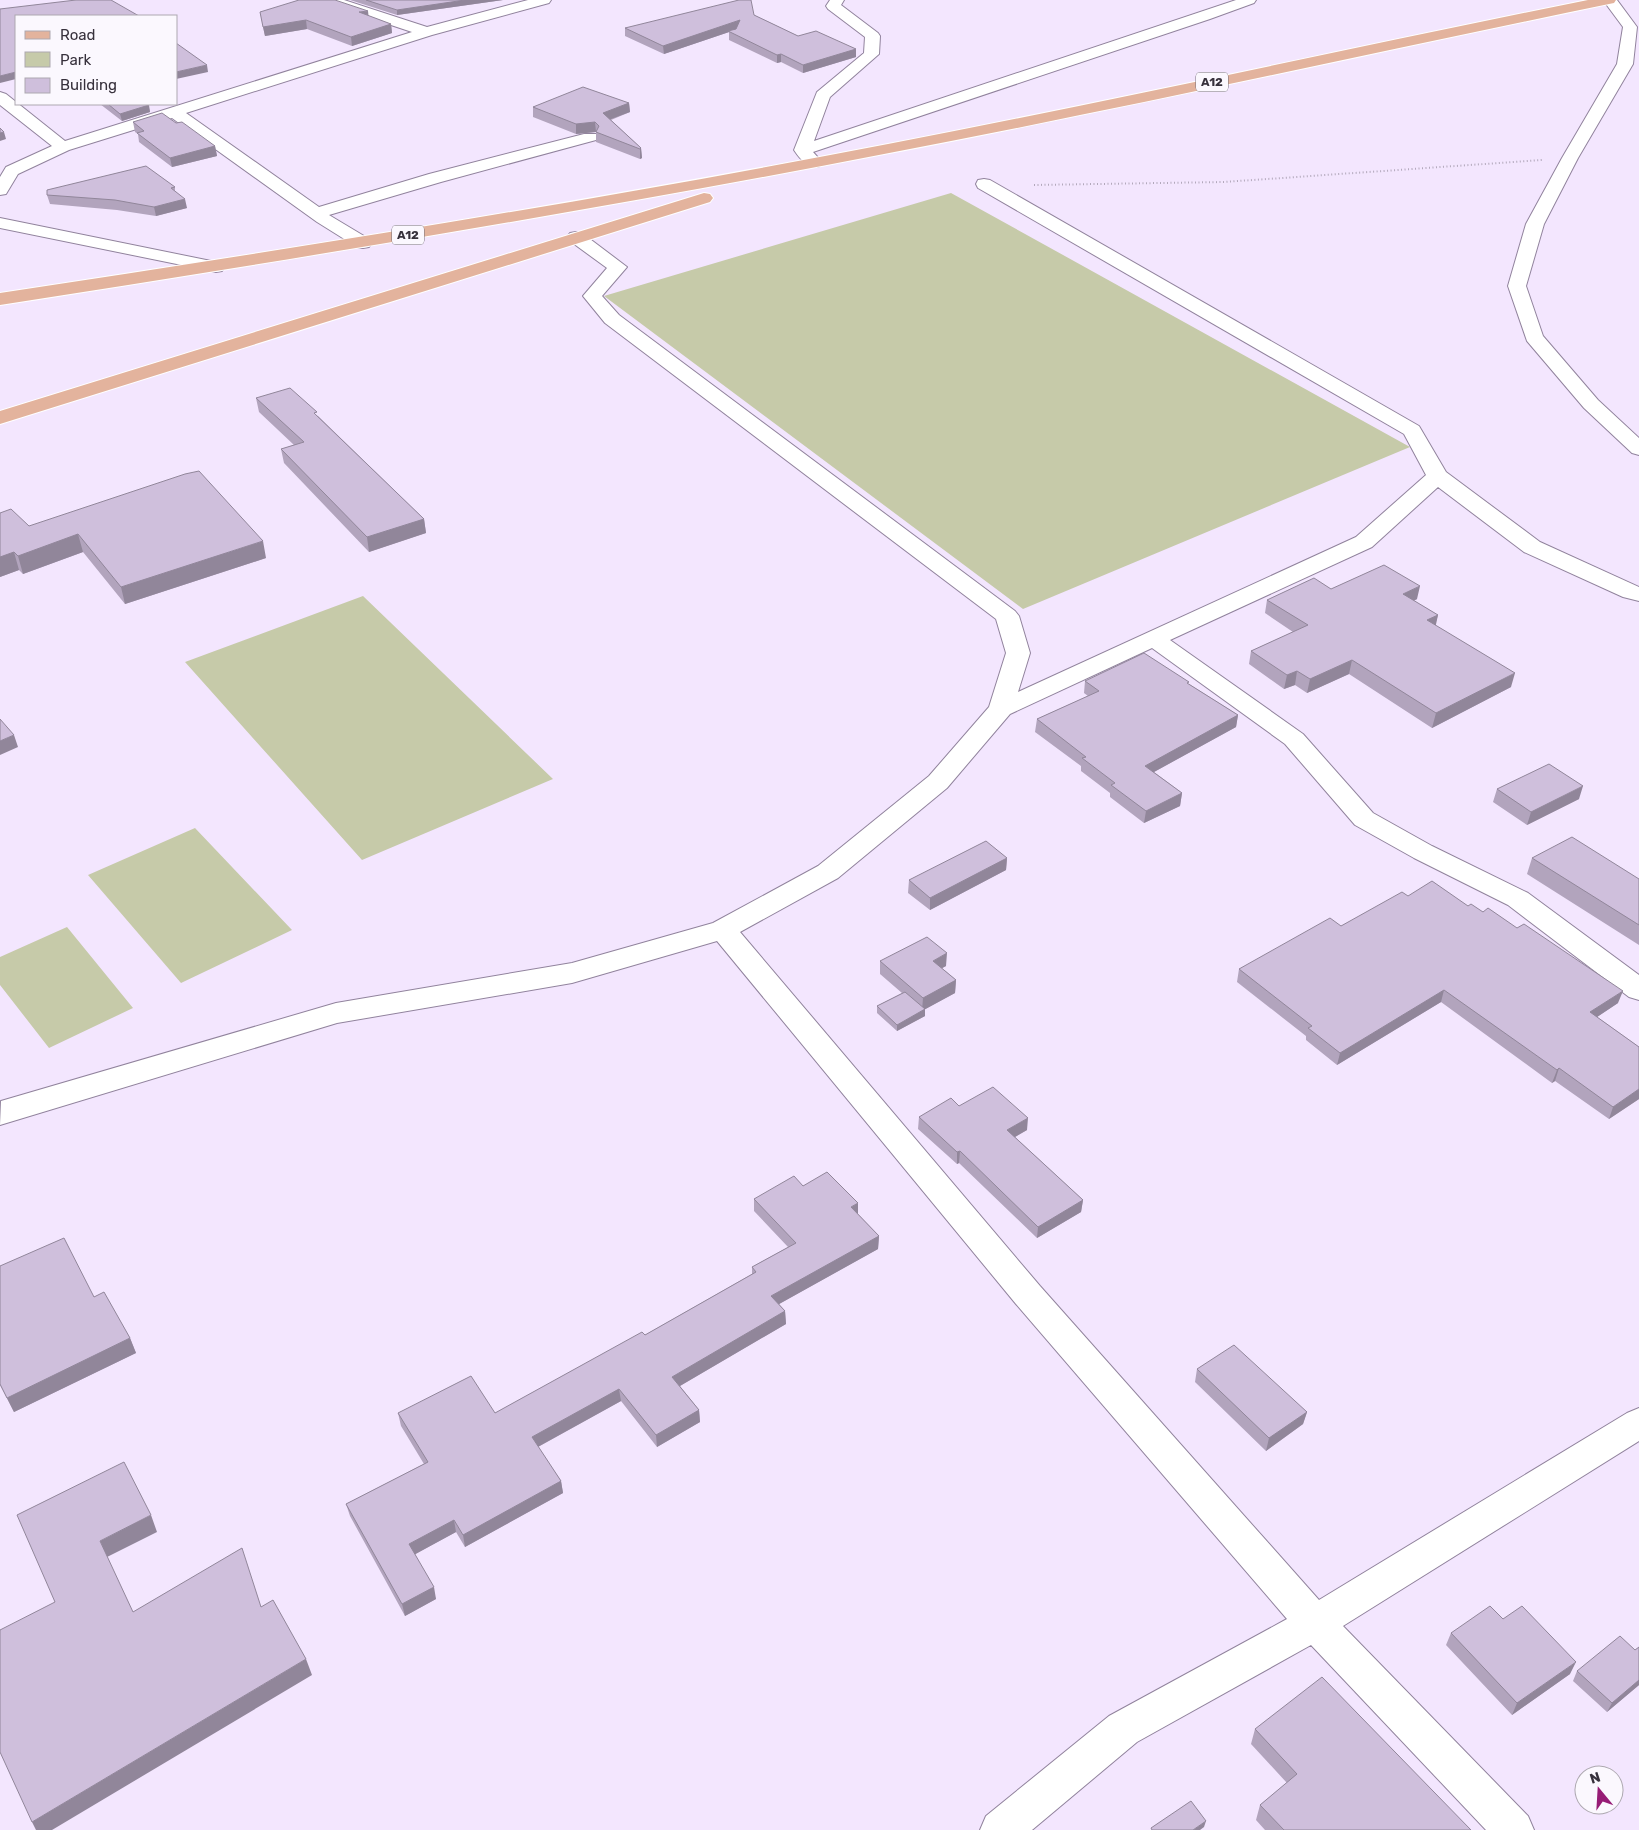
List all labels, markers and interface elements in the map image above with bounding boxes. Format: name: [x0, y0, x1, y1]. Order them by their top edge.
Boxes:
legend: [15, 15, 178, 105]
text: Road: [60, 26, 96, 44]
text: Park: [60, 51, 91, 69]
road number: A12: [1196, 72, 1228, 91]
text: Building: [60, 76, 117, 94]
road number: A12: [392, 226, 424, 244]
north arrow: [1574, 1765, 1624, 1815]
text: N: [1588, 1768, 1603, 1788]

